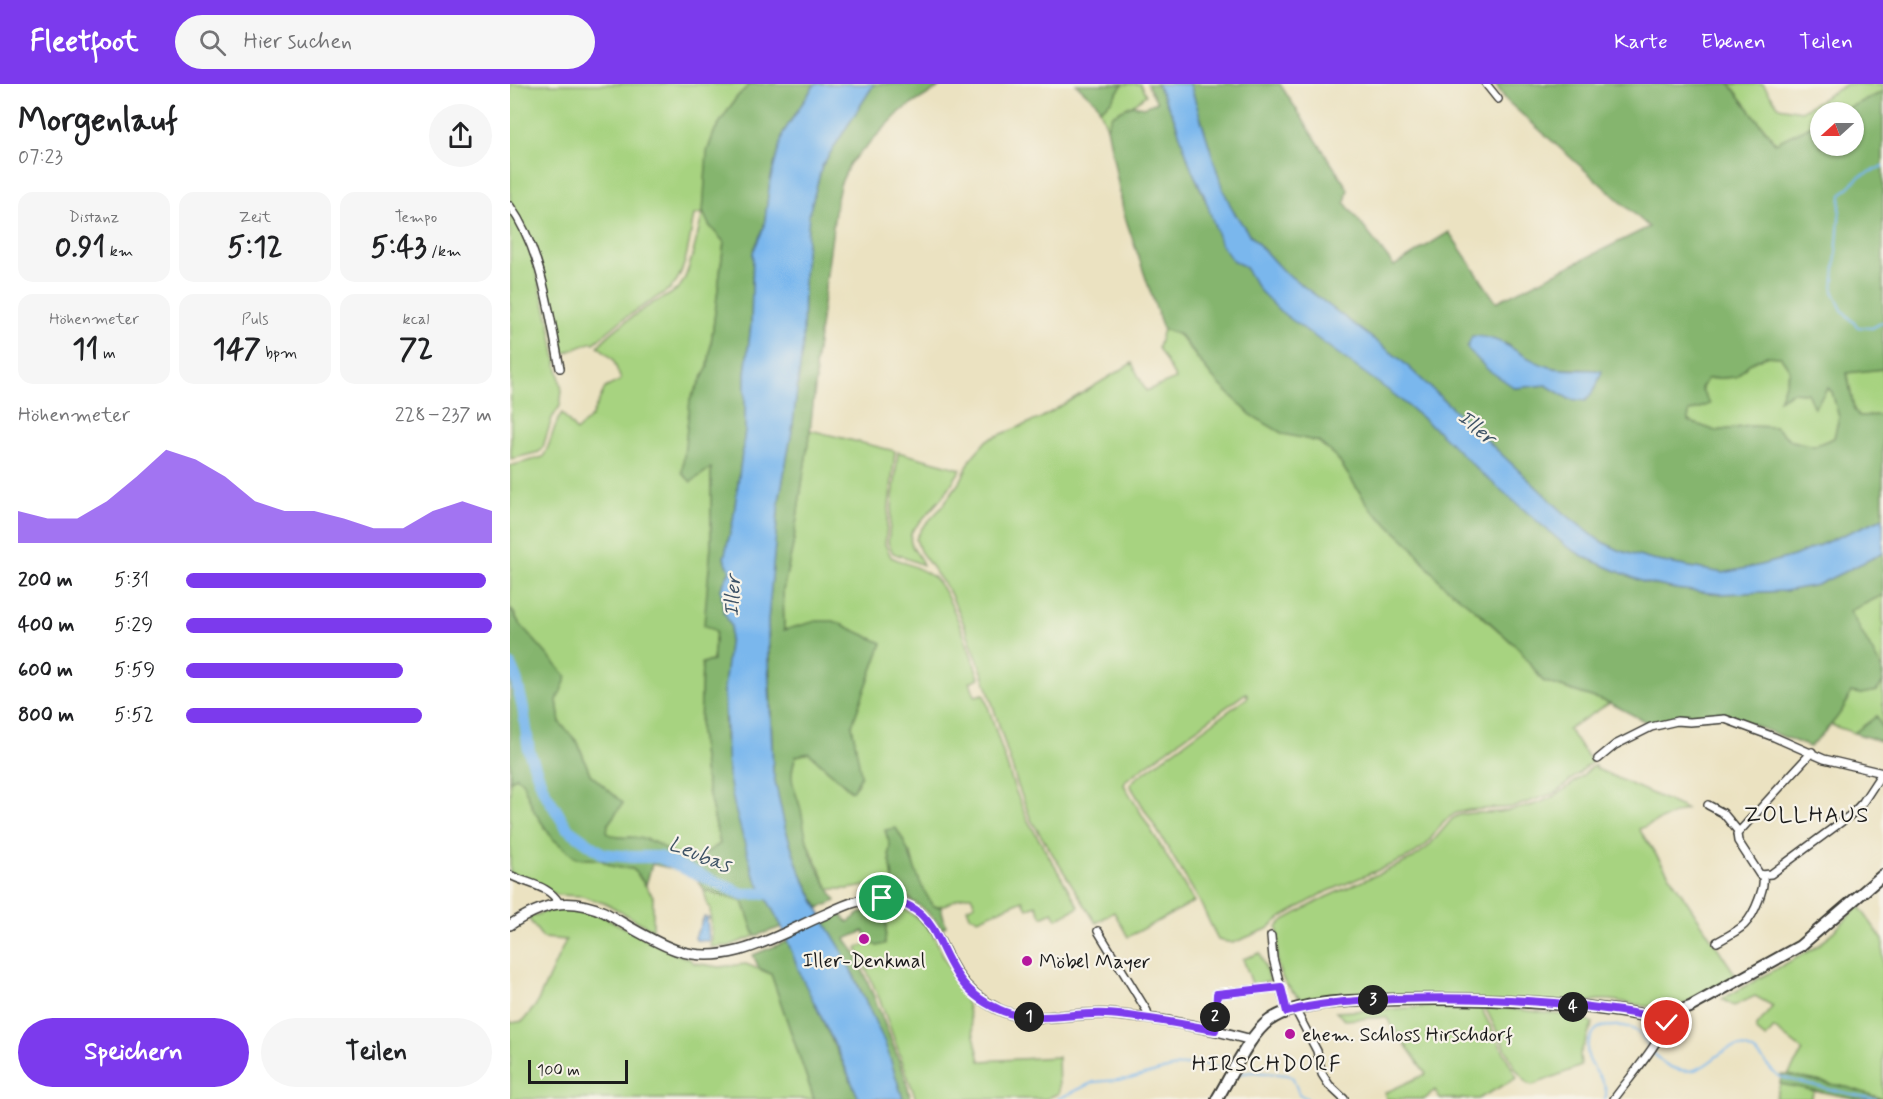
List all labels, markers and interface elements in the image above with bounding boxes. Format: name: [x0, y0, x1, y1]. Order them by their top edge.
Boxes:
search box: [175, 15, 595, 69]
text: Fleetfoot: [30, 24, 139, 61]
icon: search: [196, 26, 229, 59]
text: Hier suchen: [244, 28, 352, 56]
text: Karte: [1614, 28, 1668, 56]
text: Ebenen: [1701, 28, 1766, 56]
text: Teilen: [1799, 28, 1853, 56]
text: Morgenlauf: [18, 99, 178, 143]
north arrow: [1810, 102, 1864, 156]
map controls: [1810, 102, 1864, 156]
button: share: [429, 104, 492, 167]
text: 07:23: [18, 144, 63, 171]
text: Distanz: [69, 207, 119, 228]
text: Zeit: [239, 207, 271, 228]
text: Tempo: [395, 207, 437, 228]
text: 0.91: [55, 228, 105, 267]
text: 5:12: [227, 228, 283, 267]
text: 5:43: [371, 228, 427, 267]
text: km: [105, 241, 133, 262]
text: /km: [427, 241, 461, 262]
text: Höhenmeter: [49, 309, 139, 330]
text: Puls: [242, 309, 269, 330]
text: kcal: [403, 309, 429, 330]
text: 11: [72, 330, 99, 369]
text: 147: [213, 330, 261, 369]
text: 72: [399, 330, 433, 369]
text: m: [99, 343, 116, 364]
text: bpm: [261, 343, 297, 364]
text: Höhenmeter: [18, 402, 130, 429]
text: 228–237 m: [395, 402, 492, 429]
water label: Iller: [1452, 404, 1504, 454]
text: 200 m: [18, 567, 73, 594]
text: 5:31: [114, 567, 149, 594]
water label: Iller: [718, 572, 748, 617]
text: 400 m: [18, 612, 74, 639]
text: 5:29: [114, 612, 153, 639]
text: 600 m: [18, 657, 73, 684]
text: 5:59: [114, 657, 155, 684]
text: 800 m: [18, 702, 74, 729]
text: 5:52: [114, 702, 154, 729]
district label: ZOLLHAUS: [1744, 802, 1870, 830]
water label: Leubas: [665, 830, 736, 881]
pin: [856, 872, 907, 923]
icon: arrive: [865, 881, 898, 914]
marker: Iller-Denkmal: [857, 932, 871, 946]
place label: Iller-Denkmal: [803, 948, 925, 975]
place label: Möbel Mayer: [1039, 949, 1150, 976]
marker: Möbel Mayer: [1020, 954, 1034, 968]
pin: 3: [1358, 985, 1388, 1015]
text: 3: [1369, 989, 1377, 1010]
pin: 4: [1558, 992, 1588, 1022]
text: 4: [1568, 996, 1578, 1017]
pin: [1641, 997, 1692, 1048]
pin: 1: [1014, 1002, 1044, 1032]
pin: 2: [1200, 1002, 1230, 1032]
text: 1: [1025, 1006, 1033, 1027]
text: 2: [1211, 1006, 1219, 1027]
icon: check: [1650, 1006, 1683, 1039]
button: Speichern: [18, 1018, 249, 1087]
button: Teilen: [261, 1018, 492, 1087]
place label: ehem. Schloss Hirschdorf: [1302, 1022, 1513, 1049]
marker: ehem. Schloss Hirschdorf: [1283, 1027, 1297, 1041]
district label: HIRSCHDORF: [1192, 1051, 1342, 1079]
scale bar: [528, 1057, 628, 1084]
text: 100 m: [537, 1060, 580, 1081]

